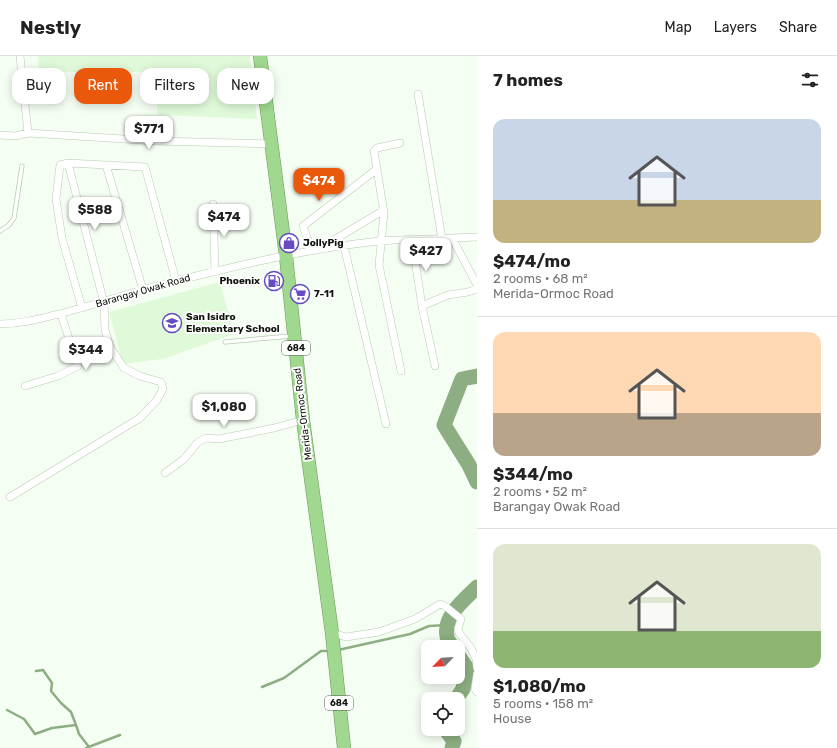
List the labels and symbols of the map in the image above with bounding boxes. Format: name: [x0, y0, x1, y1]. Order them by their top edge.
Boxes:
pin: $771: [125, 116, 173, 150]
pin: $474: [295, 168, 343, 202]
pin: $588: [71, 197, 119, 231]
pin: $474: [200, 204, 248, 238]
shop icon: JollyPig: [278, 232, 300, 254]
place label: JollyPig: [303, 237, 343, 249]
pin: $427: [402, 238, 450, 272]
fuel station icon: Phoenix: [263, 270, 285, 292]
street label: Barangay Owak Road: [94, 272, 192, 310]
place label: Phoenix: [220, 275, 260, 287]
supermarket icon: 7-11: [289, 283, 311, 305]
place label: 7-11: [314, 288, 334, 300]
place label: San Isidro Elementary School: [186, 311, 280, 335]
school or university icon: San Isidro Elementary School: [161, 312, 183, 334]
pin: $344: [62, 337, 110, 371]
road number: 684: [282, 341, 310, 355]
street label: Merida-Ormoc Road: [291, 367, 315, 461]
pin: $1,080: [191, 394, 257, 428]
north arrow: [421, 640, 465, 684]
road number: 684: [325, 696, 353, 710]

